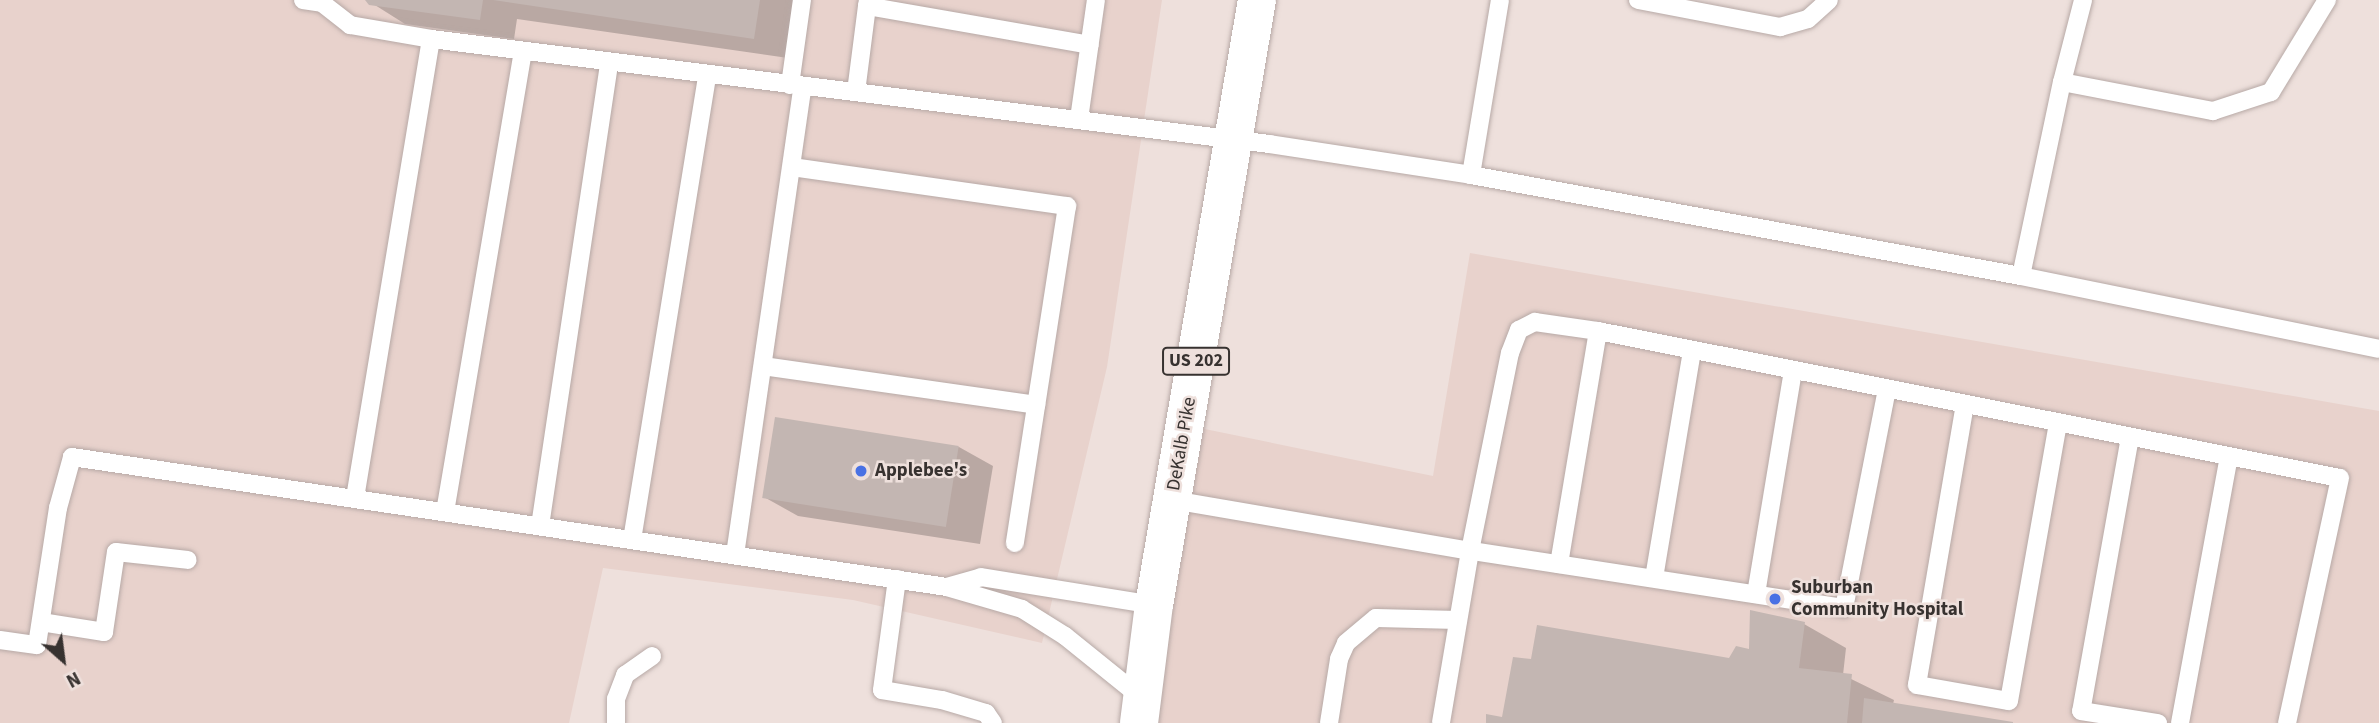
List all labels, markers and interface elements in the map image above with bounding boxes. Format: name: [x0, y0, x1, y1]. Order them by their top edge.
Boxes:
road number: US 202: [1161, 346, 1231, 376]
street label: DeKalb Pike: [1163, 395, 1201, 493]
place label: Applebee's: [875, 460, 967, 482]
marker: Applebee's: [853, 463, 869, 479]
place label: Suburban Community Hospital: [1791, 577, 1963, 621]
marker: Suburban Community Hospital: [1765, 589, 1785, 609]
north arrow: [28, 625, 98, 695]
text: N: [61, 664, 85, 694]

